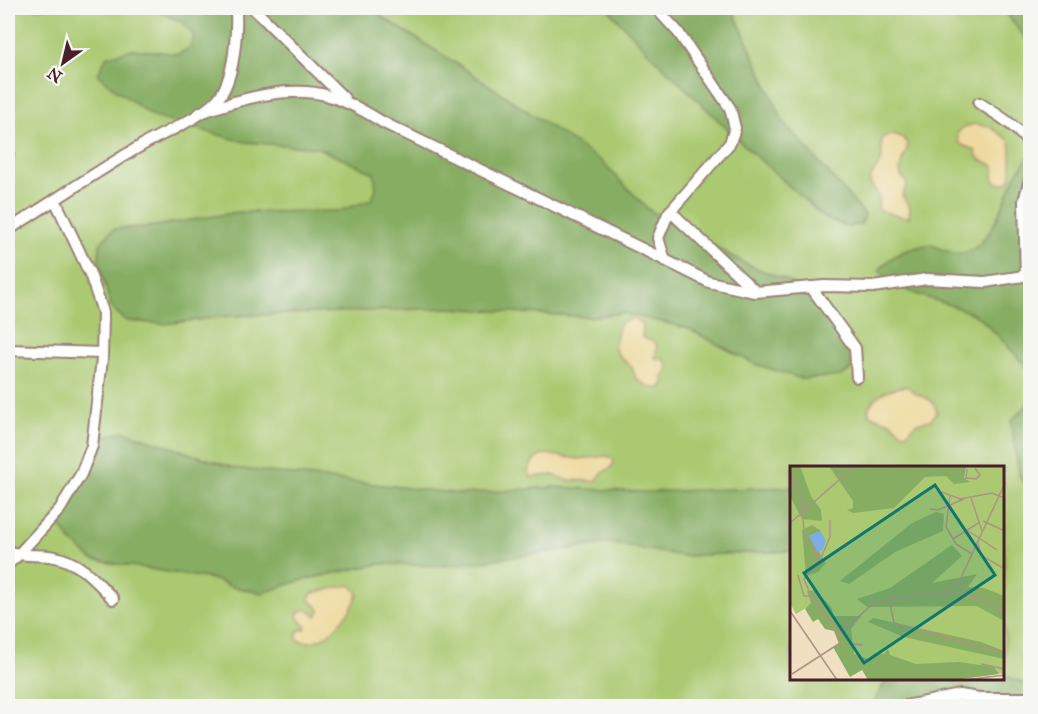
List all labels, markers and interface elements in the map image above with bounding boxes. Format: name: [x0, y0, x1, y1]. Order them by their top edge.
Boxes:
north arrow: [33, 33, 93, 93]
text: N: [44, 63, 66, 87]
inset map: [790, 466, 1005, 681]

